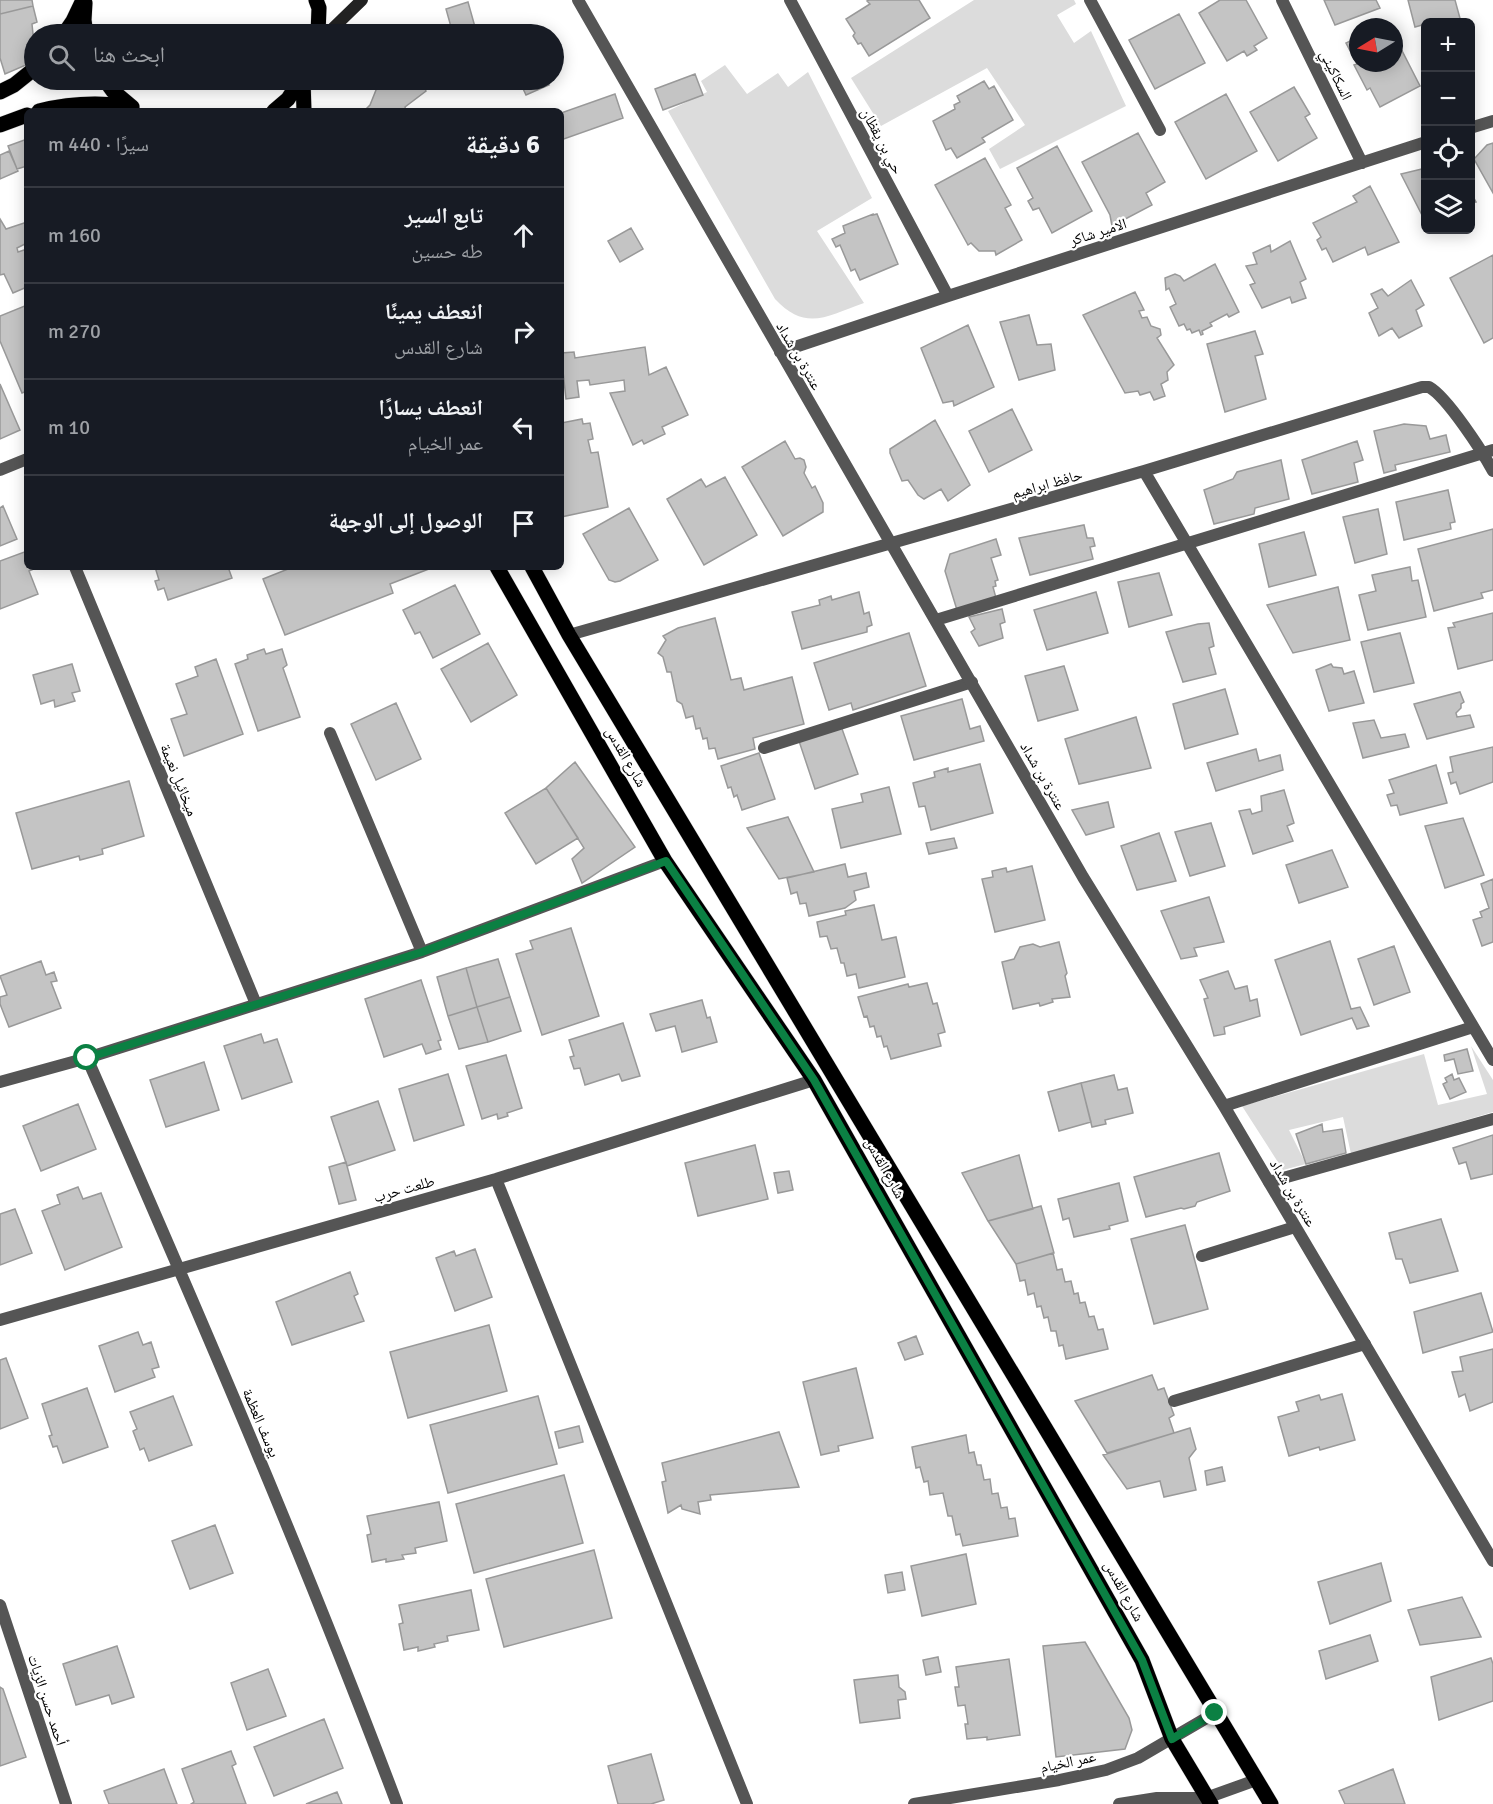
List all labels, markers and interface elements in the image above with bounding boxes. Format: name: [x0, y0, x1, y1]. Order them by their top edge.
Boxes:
north arrow: [1349, 18, 1403, 72]
map controls: [1421, 18, 1475, 234]
button: +: [1421, 18, 1475, 72]
search box: [24, 24, 564, 90]
icon: search: [45, 41, 78, 74]
text: ابحث هنا: [93, 41, 165, 68]
street label: السكاكيني: [1314, 47, 1356, 104]
button: −: [1421, 72, 1475, 126]
street label: حي بن يقظان: [855, 105, 907, 179]
button: locate: [1421, 126, 1475, 180]
text: 6 دقيقة: [466, 129, 540, 161]
text: سيرًا · 440 m: [48, 132, 149, 157]
button: layers: [1421, 180, 1475, 234]
text: تابع السير: [405, 202, 483, 229]
street label: الامير شاكر: [1066, 214, 1129, 250]
icon: ahead: [507, 219, 540, 252]
text: 160 m: [48, 223, 101, 248]
text: طه حسين: [411, 239, 483, 264]
text: انعطف يمينًا: [385, 298, 483, 325]
icon: right: [507, 315, 540, 348]
text: 270 m: [48, 319, 101, 344]
street label: عنترة بن شداد: [771, 319, 826, 394]
text: شارع القدس: [394, 335, 483, 360]
text: انعطف يسارًا: [378, 394, 483, 421]
icon: left: [507, 411, 540, 444]
text: 10 m: [48, 415, 90, 440]
text: عمر الخيام: [408, 431, 483, 456]
street label: حافظ ابراهيم: [1010, 465, 1085, 504]
text: الوصول إلى الوجهة: [329, 507, 483, 534]
icon: arrive: [507, 507, 540, 540]
street label: شارع القدس: [601, 724, 651, 791]
street label: عنترة بن شداد: [1015, 739, 1070, 814]
street label: ميخائيل نعيمة: [155, 741, 202, 819]
route start: [73, 1044, 99, 1070]
street label: شارع القدس: [860, 1134, 909, 1202]
street label: عنترة بن شداد: [1265, 1156, 1320, 1231]
street label: طلعت حرب: [371, 1172, 437, 1206]
street label: يوسف العظمة: [238, 1386, 284, 1460]
street label: شارع القدس: [1099, 1557, 1148, 1625]
street label: أحمد حسن الزيات: [23, 1652, 70, 1748]
route end: [1201, 1699, 1227, 1725]
street label: عمر الخيام: [1039, 1747, 1098, 1778]

